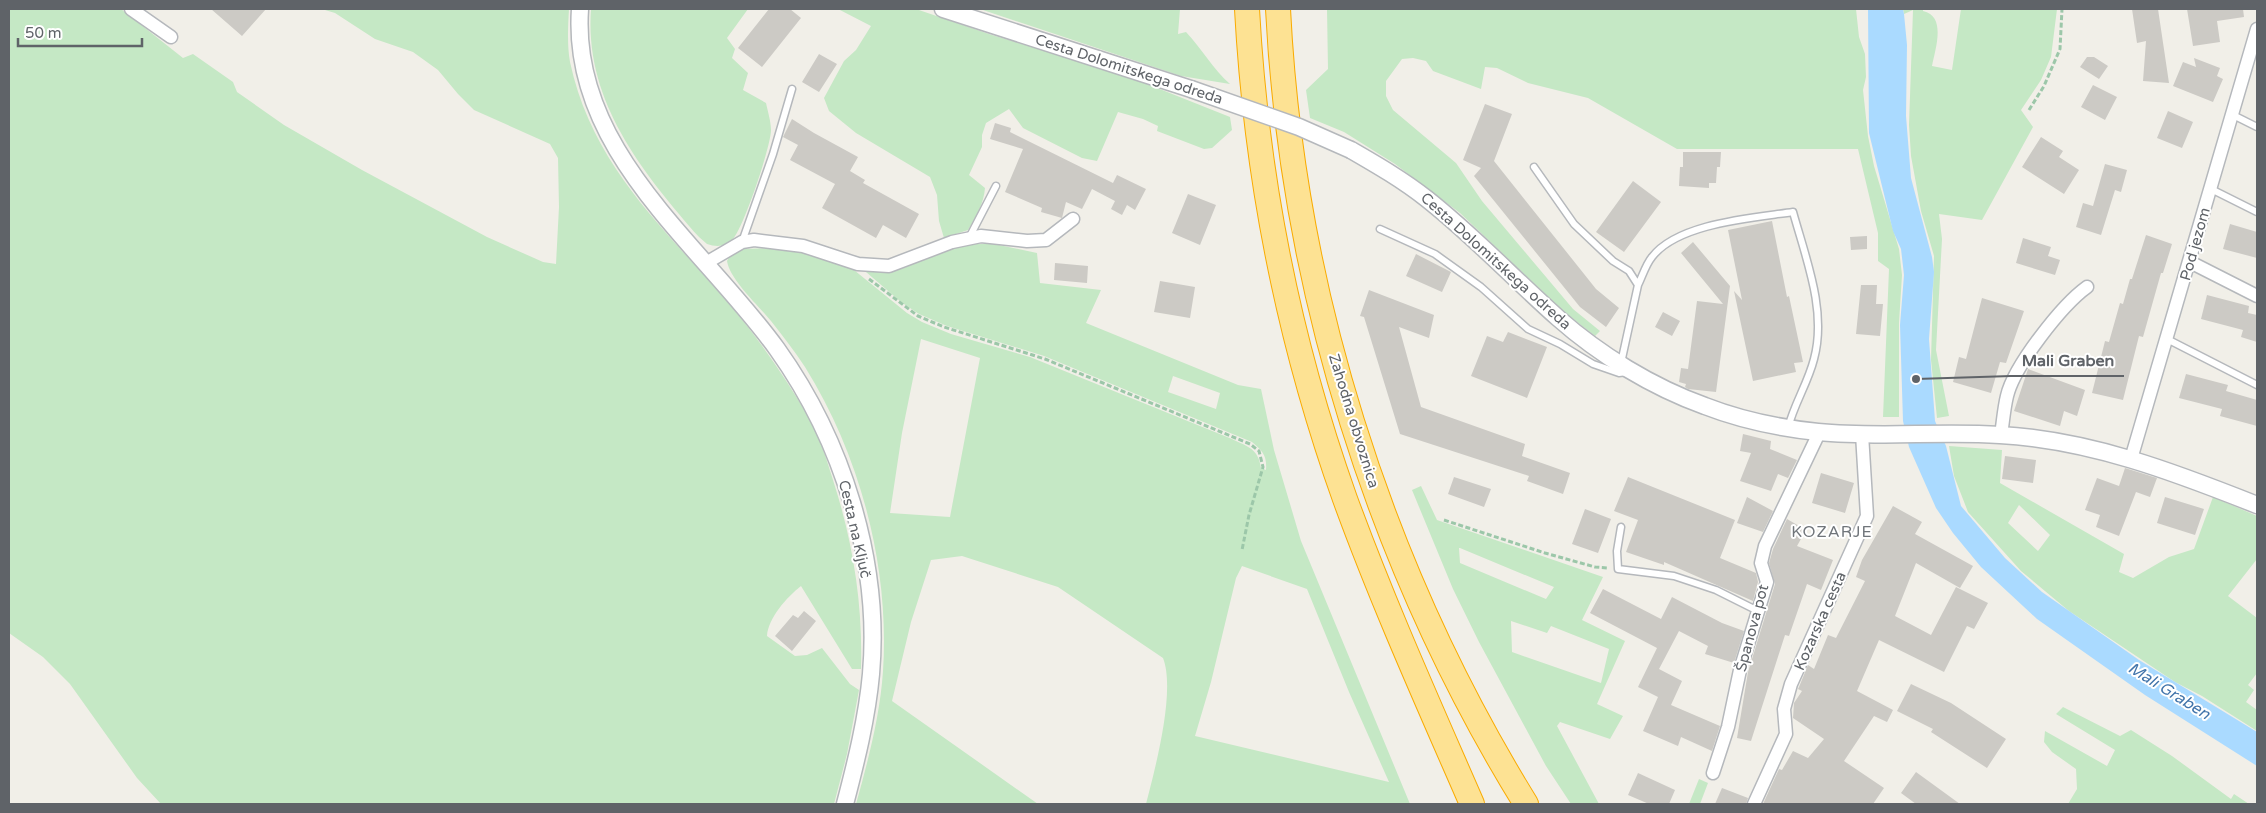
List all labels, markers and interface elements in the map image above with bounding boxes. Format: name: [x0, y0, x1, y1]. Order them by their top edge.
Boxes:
scale bar: [18, 15, 141, 47]
text: 50 m: [25, 24, 62, 42]
street label: Cesta Dolomitskega odreda: [1033, 30, 1225, 108]
street label: Cesta Dolomitskega odreda: [1417, 189, 1575, 333]
street label: Pod jezom: [2176, 205, 2214, 283]
callout: Mali Graben: [2011, 345, 2124, 376]
text: Mali Graben: [2022, 351, 2114, 371]
street label: Zahodna obvoznica: [1325, 352, 1383, 490]
street label: Cesta na Ključ: [835, 478, 875, 580]
district label: KOZARJE: [1791, 522, 1873, 542]
street label: Kozarska cesta: [1790, 569, 1850, 673]
street label: Španova pot: [1732, 582, 1772, 674]
water label: Mali Graben: [2124, 658, 2215, 725]

